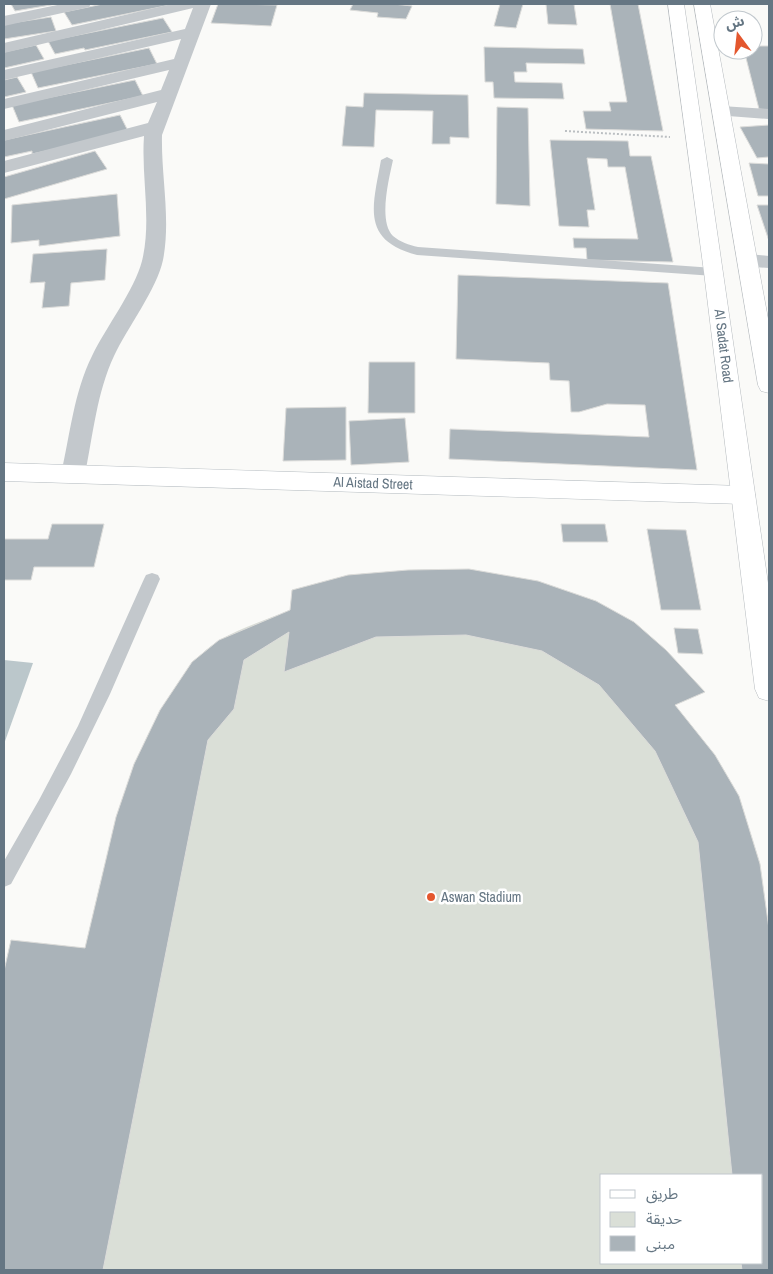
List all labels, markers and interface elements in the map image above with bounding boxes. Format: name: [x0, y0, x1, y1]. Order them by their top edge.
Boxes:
north arrow: [713, 10, 763, 60]
text: ش: [723, 11, 746, 34]
street label: Al Sadat Road: [710, 307, 737, 384]
street label: Al Aistad Street: [332, 473, 413, 493]
place label: Aswan Stadium: [440, 888, 521, 906]
marker: Aswan Stadium: [425, 891, 437, 903]
legend: [600, 1174, 763, 1264]
text: طريق: [646, 1183, 678, 1204]
text: حديقة: [646, 1208, 682, 1229]
text: مبنى: [646, 1233, 675, 1254]

